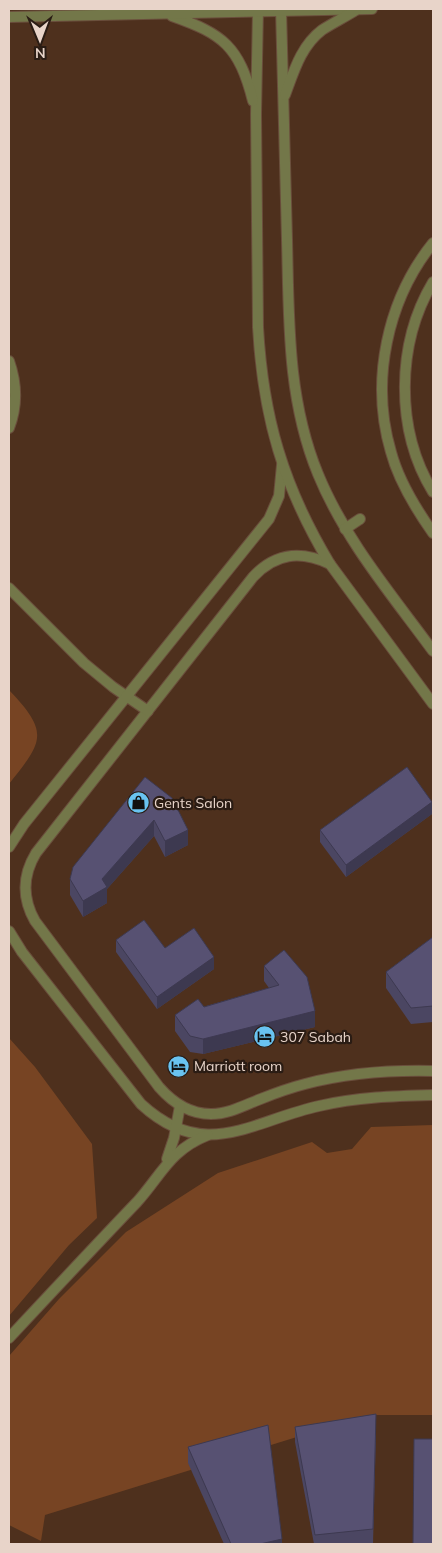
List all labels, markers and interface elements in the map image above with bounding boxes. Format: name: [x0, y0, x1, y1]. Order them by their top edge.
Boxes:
north arrow: [15, 15, 65, 65]
text: N: [35, 44, 46, 62]
shop icon: Gents Salon: [126, 791, 150, 815]
place label: Gents Salon: [154, 794, 232, 812]
hotel icon: 307 Sabah: [252, 1025, 276, 1049]
place label: 307 Sabah: [280, 1028, 351, 1046]
hotel icon: Marriott room: [166, 1054, 190, 1078]
place label: Marriott room: [194, 1057, 282, 1075]

